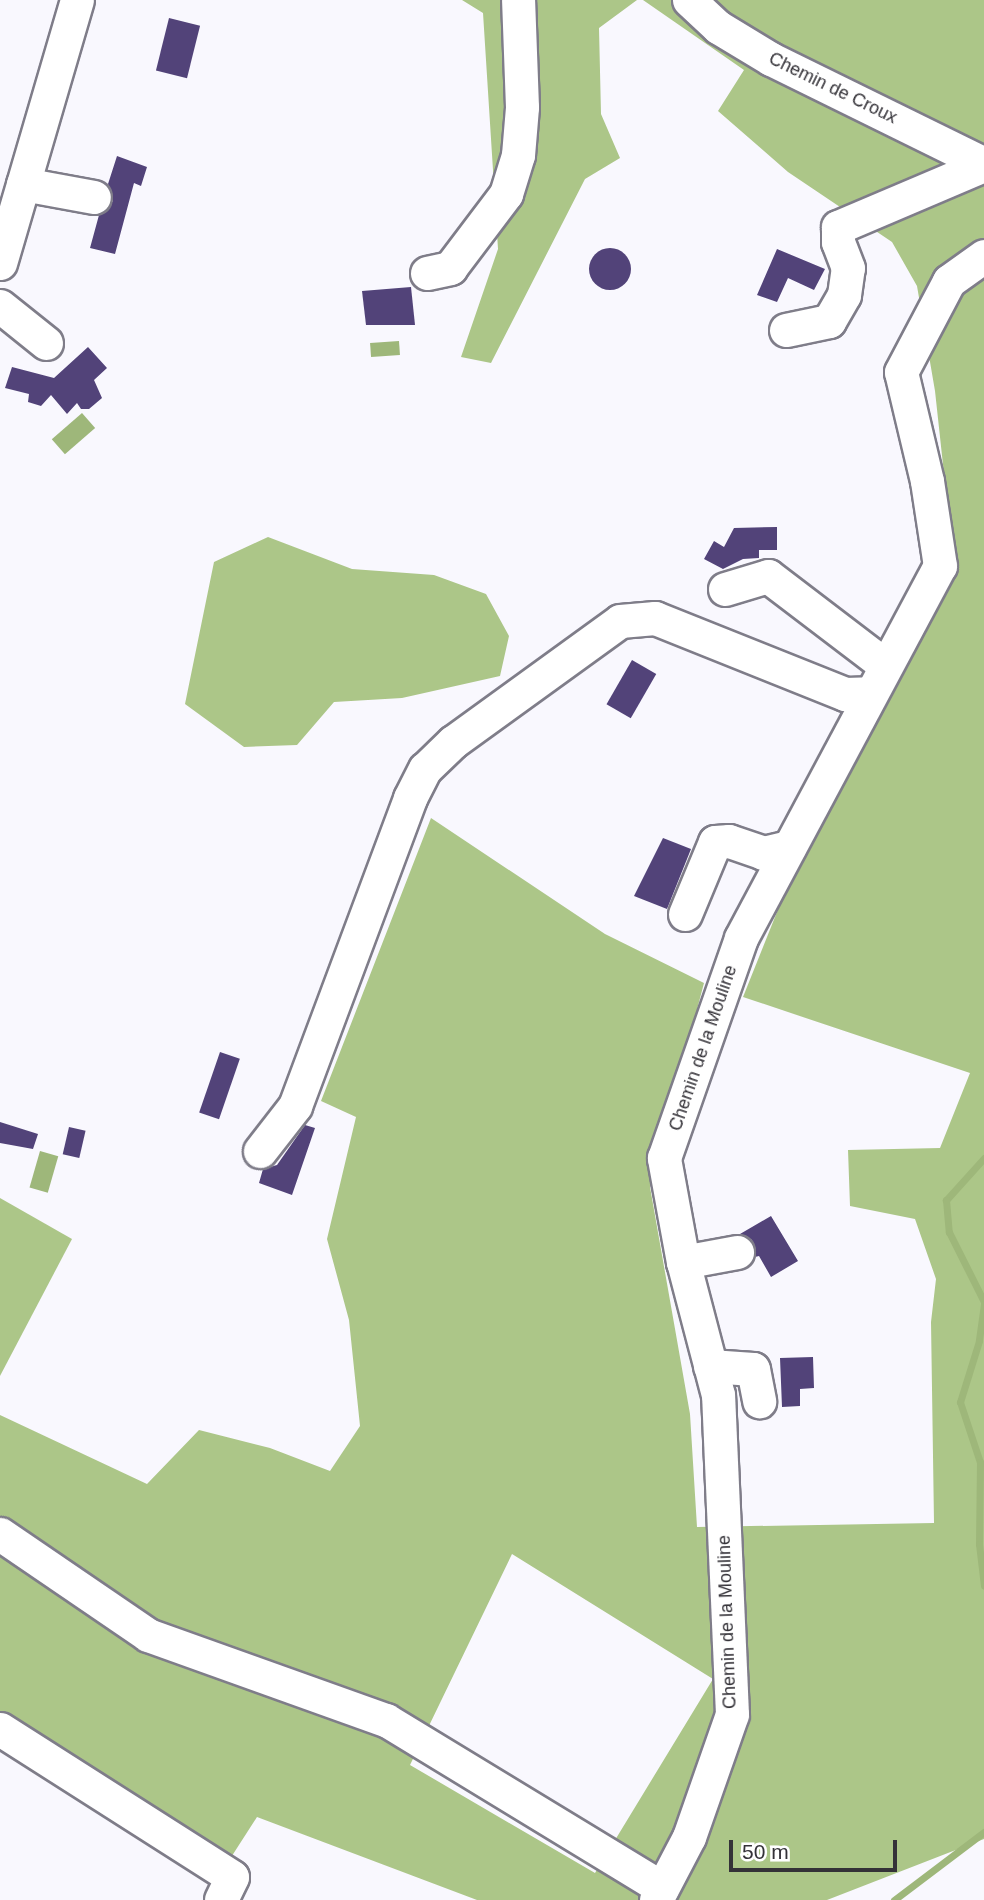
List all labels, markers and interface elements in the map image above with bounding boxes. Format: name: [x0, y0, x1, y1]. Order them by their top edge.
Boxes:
street label: Chemin de Croux: [765, 48, 901, 128]
street label: Chemin de la Mouline: [664, 962, 742, 1134]
street label: Chemin de la Mouline: [713, 1535, 741, 1709]
scale bar: [732, 1826, 900, 1870]
text: 50 m: [742, 1840, 789, 1863]

